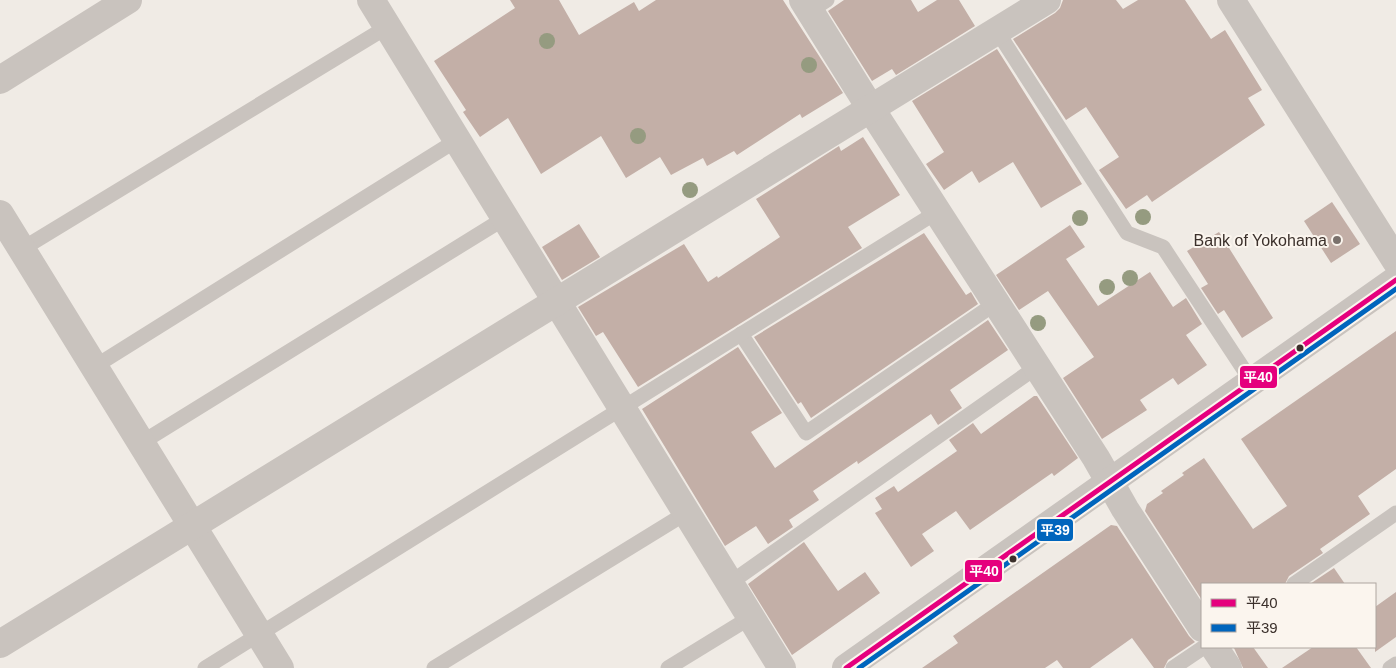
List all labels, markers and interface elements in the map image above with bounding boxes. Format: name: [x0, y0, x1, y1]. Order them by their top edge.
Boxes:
place label: Bank of Yokohama: [1194, 232, 1327, 249]
marker: Bank of Yokohama: [1331, 234, 1343, 246]
unlabelled marker: [1295, 343, 1305, 353]
line badge: 平40: [1239, 365, 1278, 389]
text: 平40: [1243, 369, 1273, 385]
line badge: 平39: [1036, 518, 1074, 542]
text: 平39: [1040, 522, 1070, 538]
unlabelled marker: [1008, 554, 1018, 564]
line badge: 平40: [964, 559, 1003, 583]
text: 平40: [969, 563, 999, 579]
legend: [1201, 583, 1376, 648]
text: 平40: [1246, 594, 1278, 611]
text: 平39: [1246, 619, 1278, 636]

